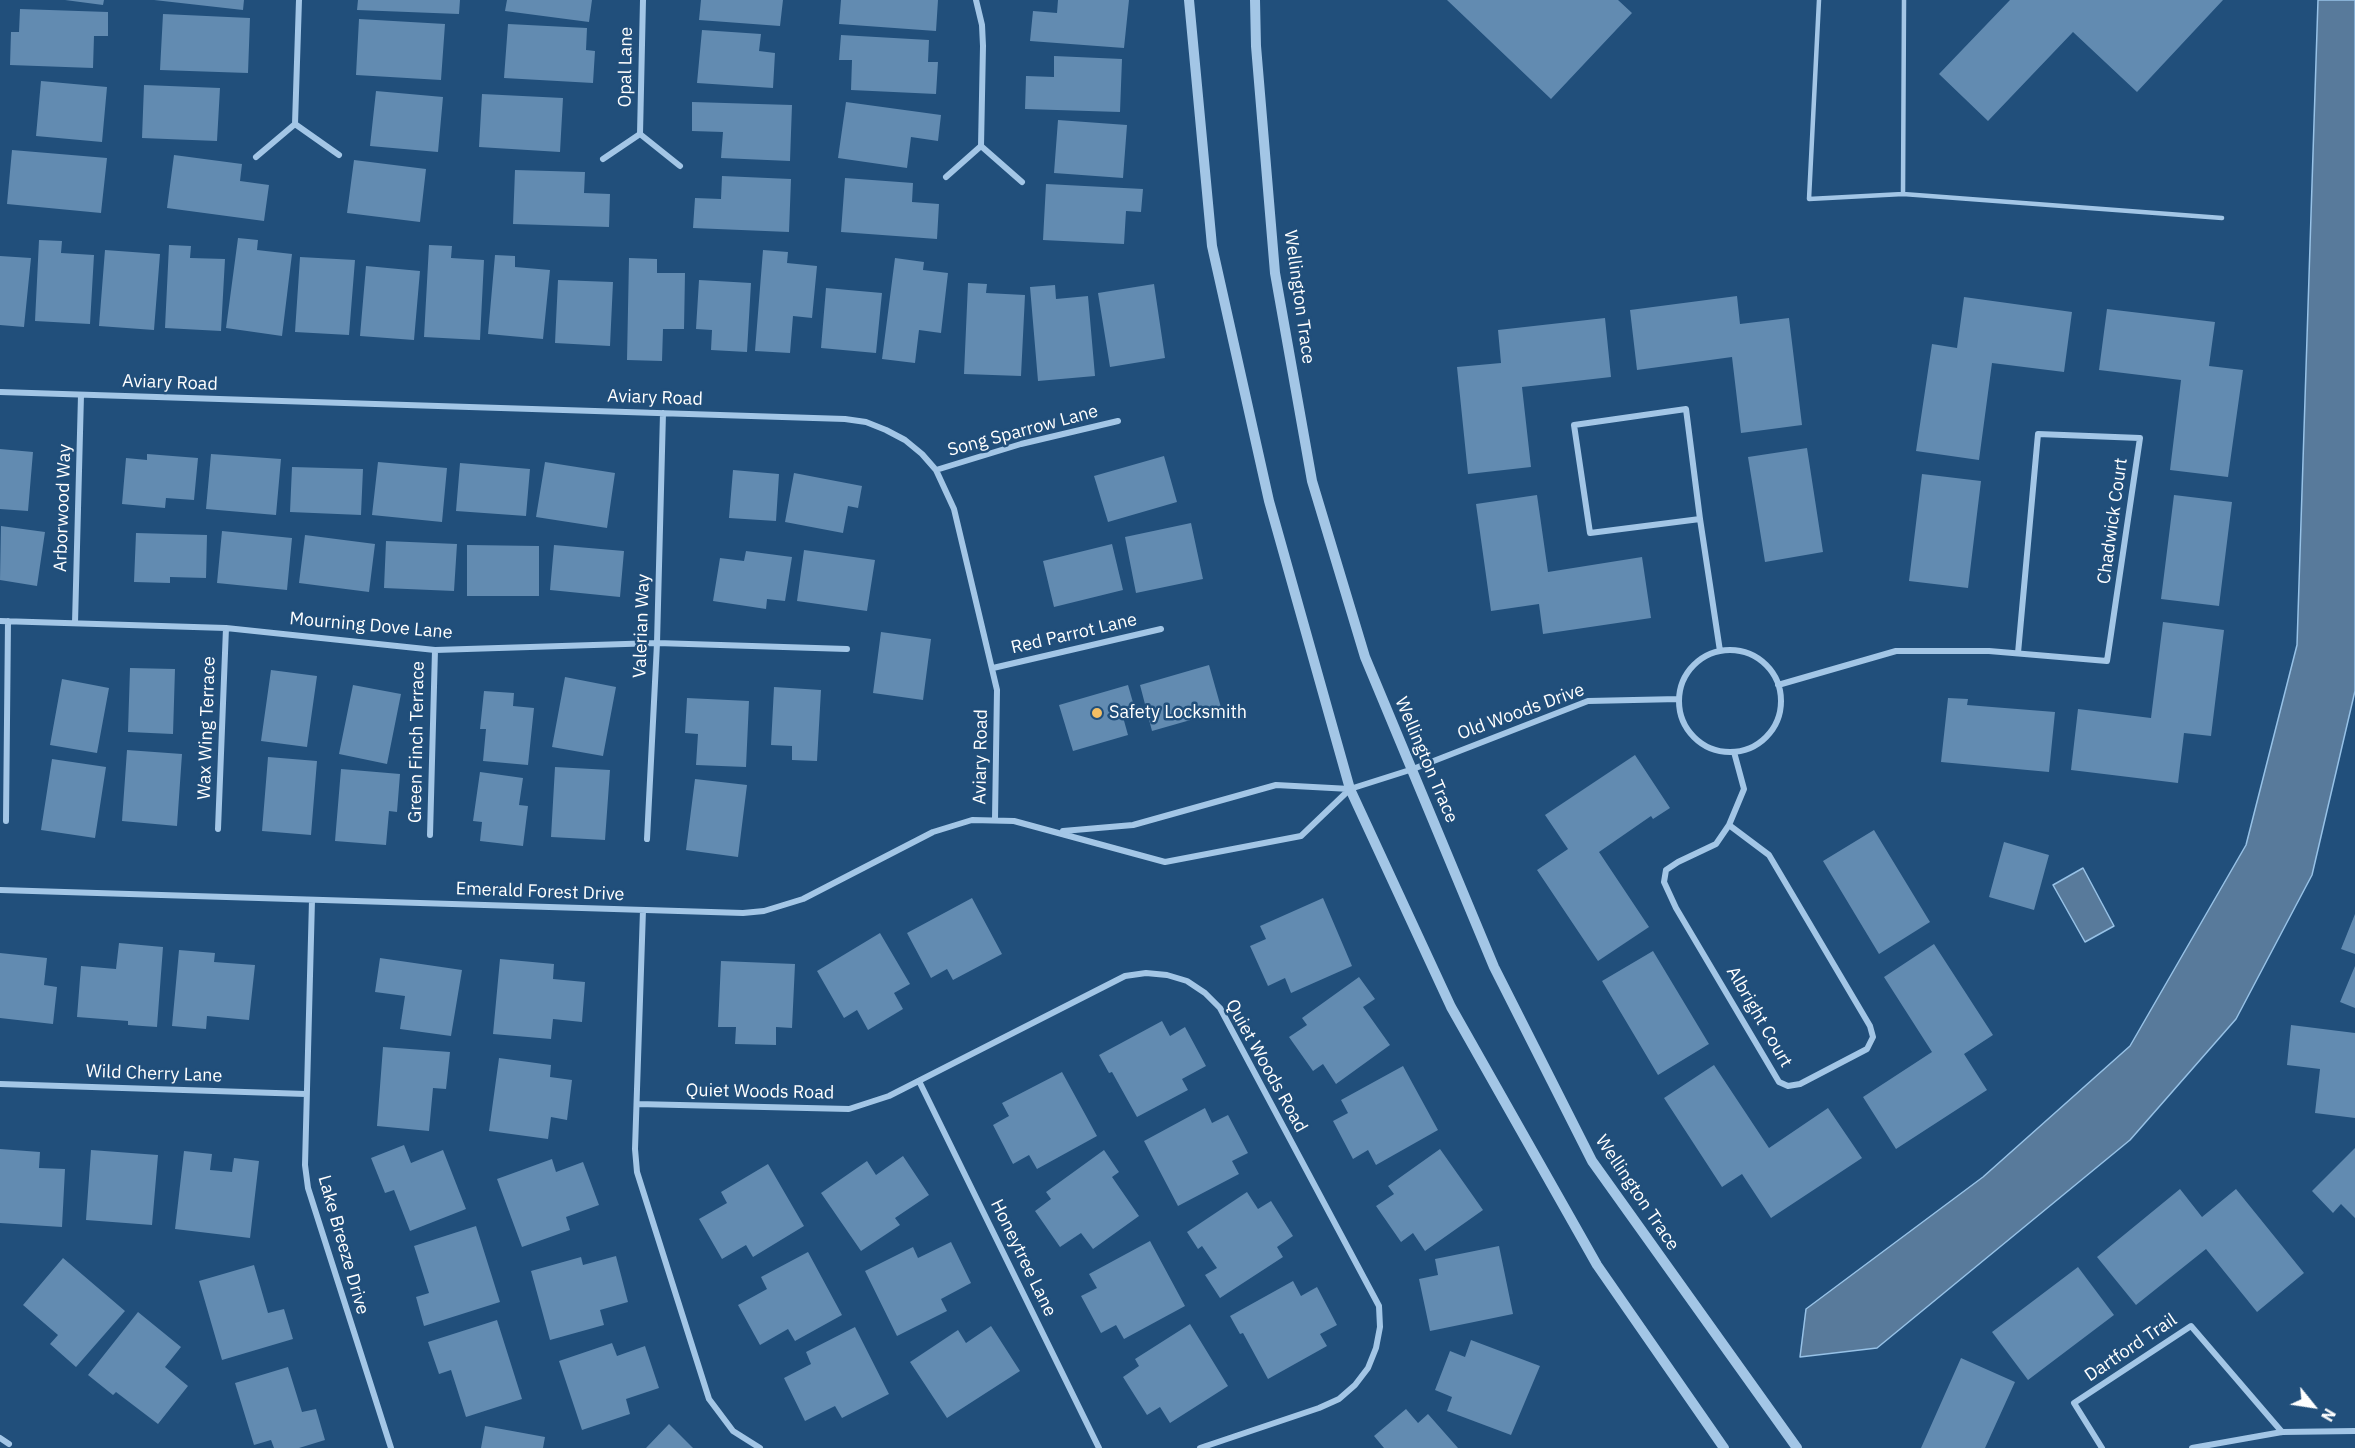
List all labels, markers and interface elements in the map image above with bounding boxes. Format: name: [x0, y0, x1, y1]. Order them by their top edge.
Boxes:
street label: Opal Lane: [614, 26, 638, 108]
street label: Wellington Trace: [1279, 229, 1319, 365]
street label: Aviary Road: [122, 371, 218, 395]
street label: Aviary Road: [607, 386, 703, 410]
street label: Song Sparrow Lane: [945, 401, 1101, 461]
street label: Arborwood Way: [50, 444, 76, 572]
street label: Chadwick Court: [2093, 457, 2133, 585]
street label: Valerian Way: [629, 573, 655, 679]
street label: Mourning Dove Lane: [288, 608, 454, 644]
street label: Red Parrot Lane: [1009, 609, 1139, 659]
street label: Wax Wing Terrace: [194, 656, 220, 800]
street label: Green Finch Terrace: [405, 661, 429, 823]
street label: Old Woods Drive: [1455, 679, 1587, 745]
street label: Wellington Trace: [1390, 694, 1462, 826]
place label: Safety Locksmith: [1109, 702, 1247, 724]
marker: Safety Locksmith: [1090, 706, 1104, 720]
street label: Aviary Road: [969, 709, 993, 805]
street label: Emerald Forest Drive: [455, 878, 625, 906]
street label: Albright Court: [1721, 963, 1797, 1071]
street label: Quiet Woods Road: [1221, 996, 1311, 1136]
street label: Wild Cherry Lane: [85, 1061, 223, 1087]
street label: Quiet Woods Road: [685, 1080, 835, 1104]
street label: Wellington Trace: [1590, 1131, 1684, 1255]
street label: Lake Breeze Drive: [313, 1173, 373, 1317]
street label: Honeytree Lane: [985, 1196, 1061, 1320]
street label: Dartford Trail: [2081, 1309, 2181, 1387]
north arrow: [2283, 1376, 2343, 1436]
text: N: [2317, 1405, 2340, 1425]

